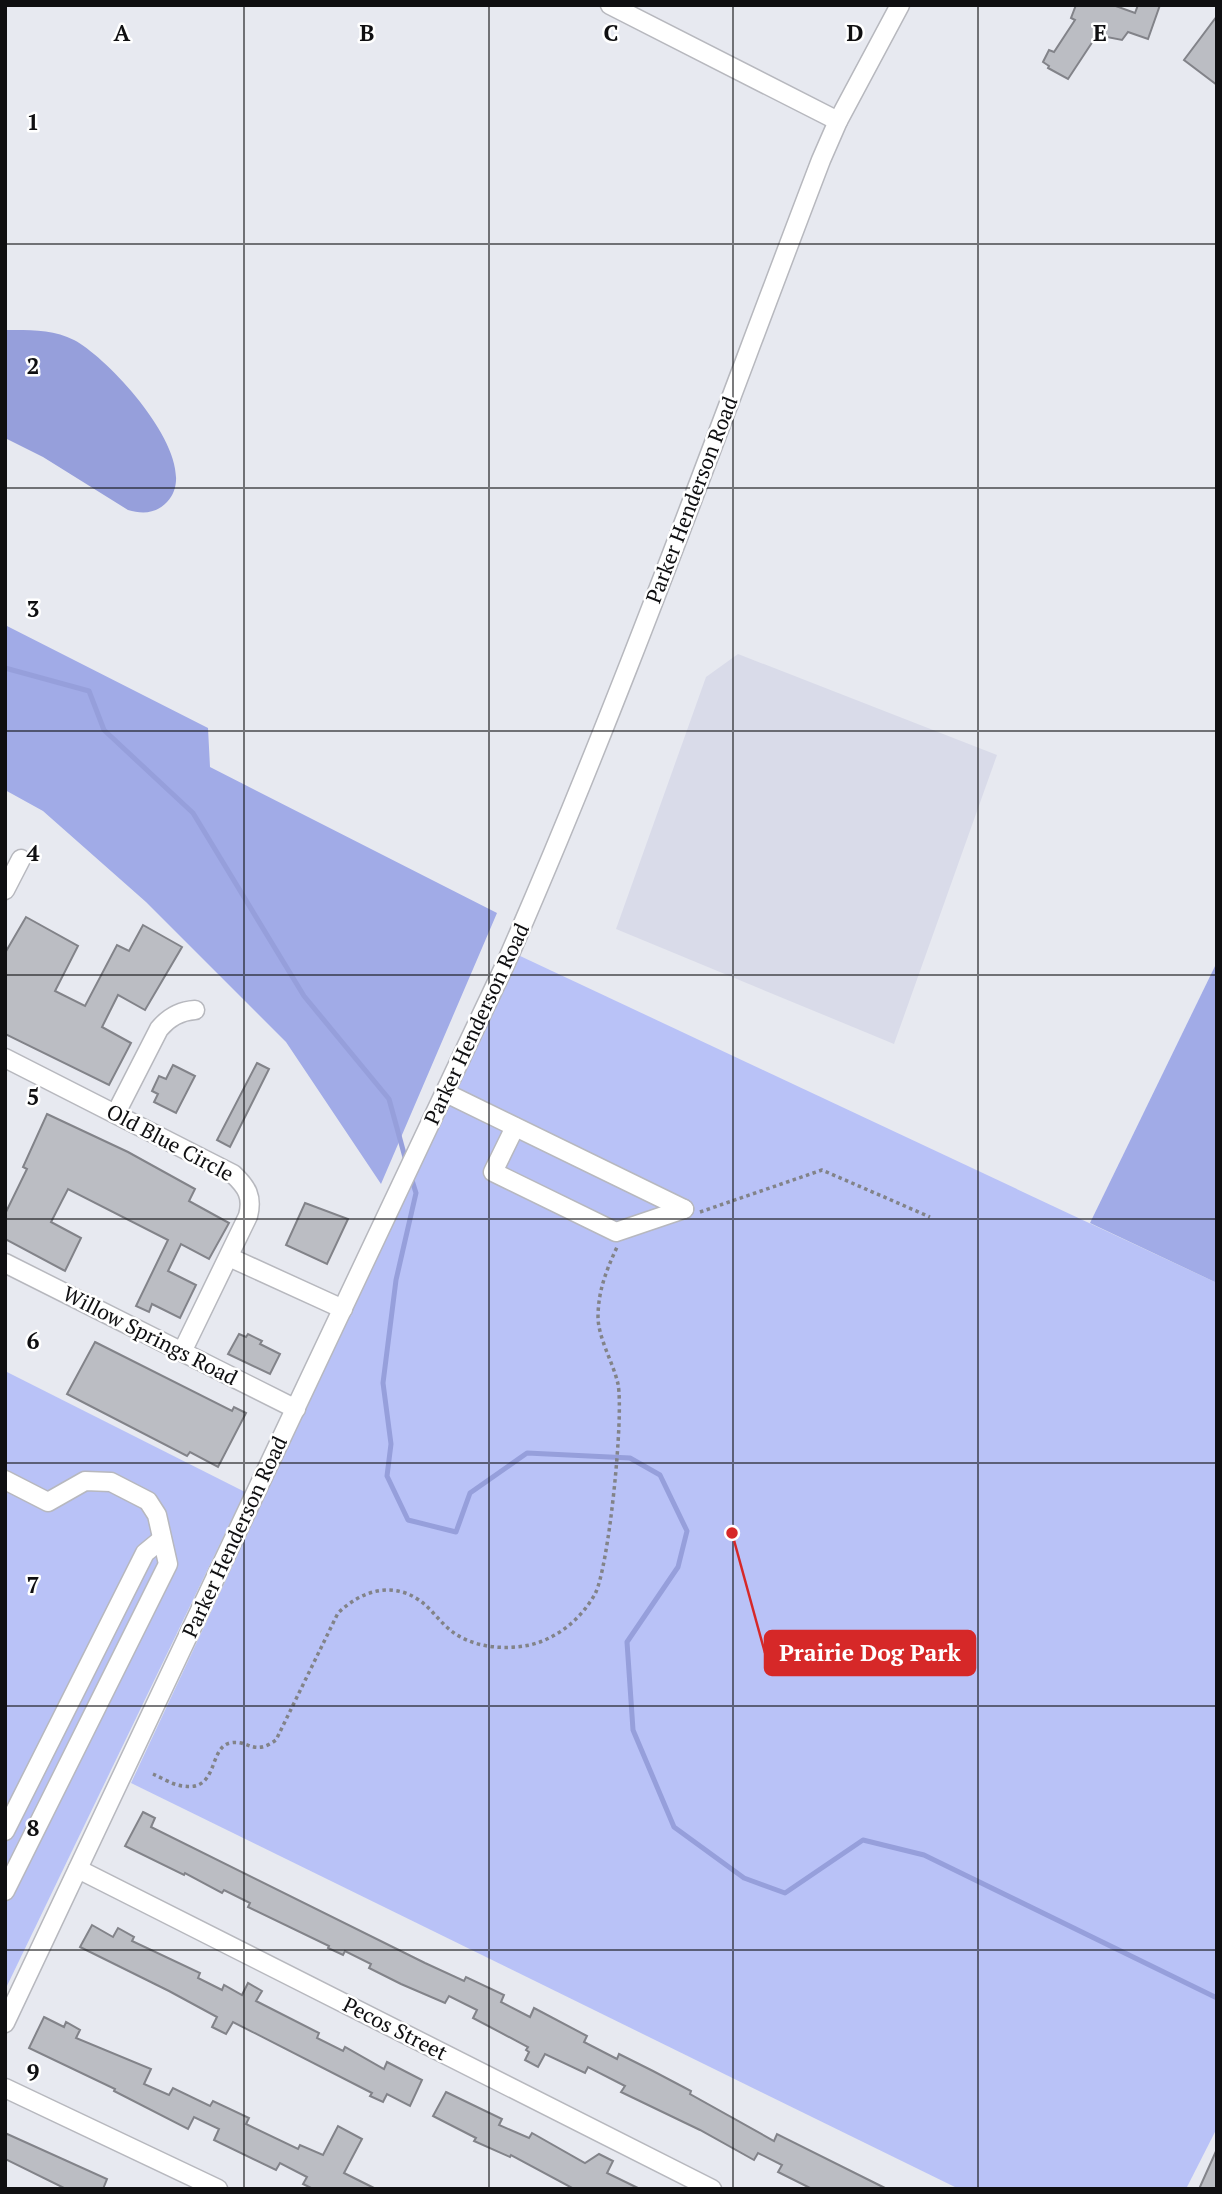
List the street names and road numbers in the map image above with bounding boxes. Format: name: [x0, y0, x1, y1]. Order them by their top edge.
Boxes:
street label: Parker Henderson Road: [639, 392, 744, 607]
street label: Parker Henderson Road: [417, 918, 535, 1129]
street label: Old Blue Circle: [102, 1097, 239, 1187]
street label: Willow Springs Road: [58, 1279, 243, 1391]
street label: Parker Henderson Road: [175, 1431, 293, 1642]
street label: Pecos Street: [338, 1990, 453, 2066]

